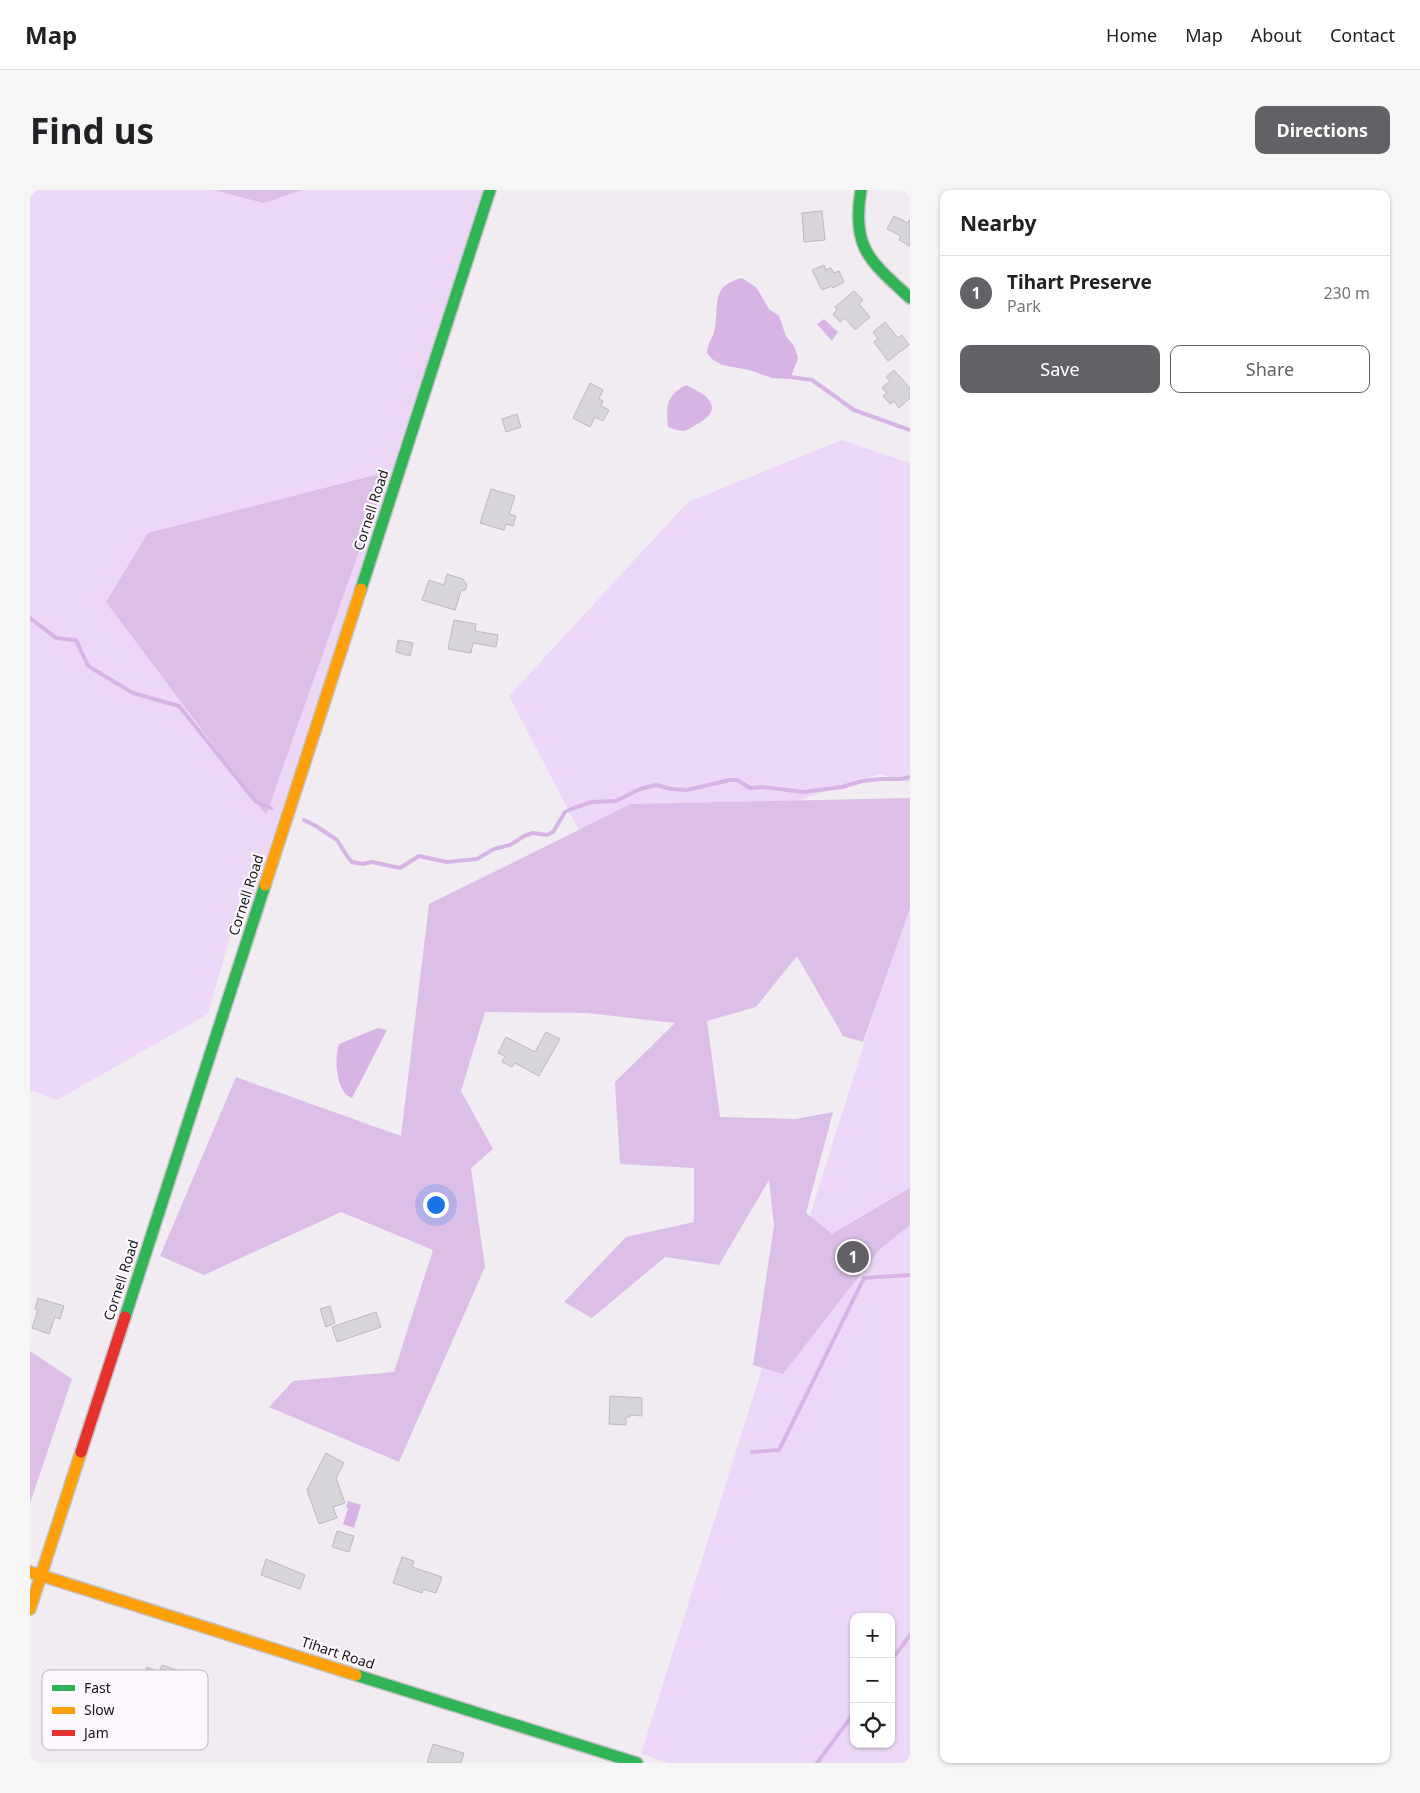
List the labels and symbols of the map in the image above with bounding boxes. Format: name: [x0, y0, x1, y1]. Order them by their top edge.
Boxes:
street label: Cornell Road: [348, 467, 393, 553]
street label: Cornell Road: [223, 852, 268, 938]
your location: [423, 1192, 449, 1218]
street label: Cornell Road: [98, 1237, 143, 1323]
pin: 1: [837, 1238, 869, 1276]
street label: Tihart Road: [299, 1632, 377, 1673]
legend: [42, 1670, 208, 1750]
text: Fast: [84, 1678, 111, 1697]
text: Slow: [84, 1700, 115, 1719]
text: Jam: [82, 1723, 109, 1742]

